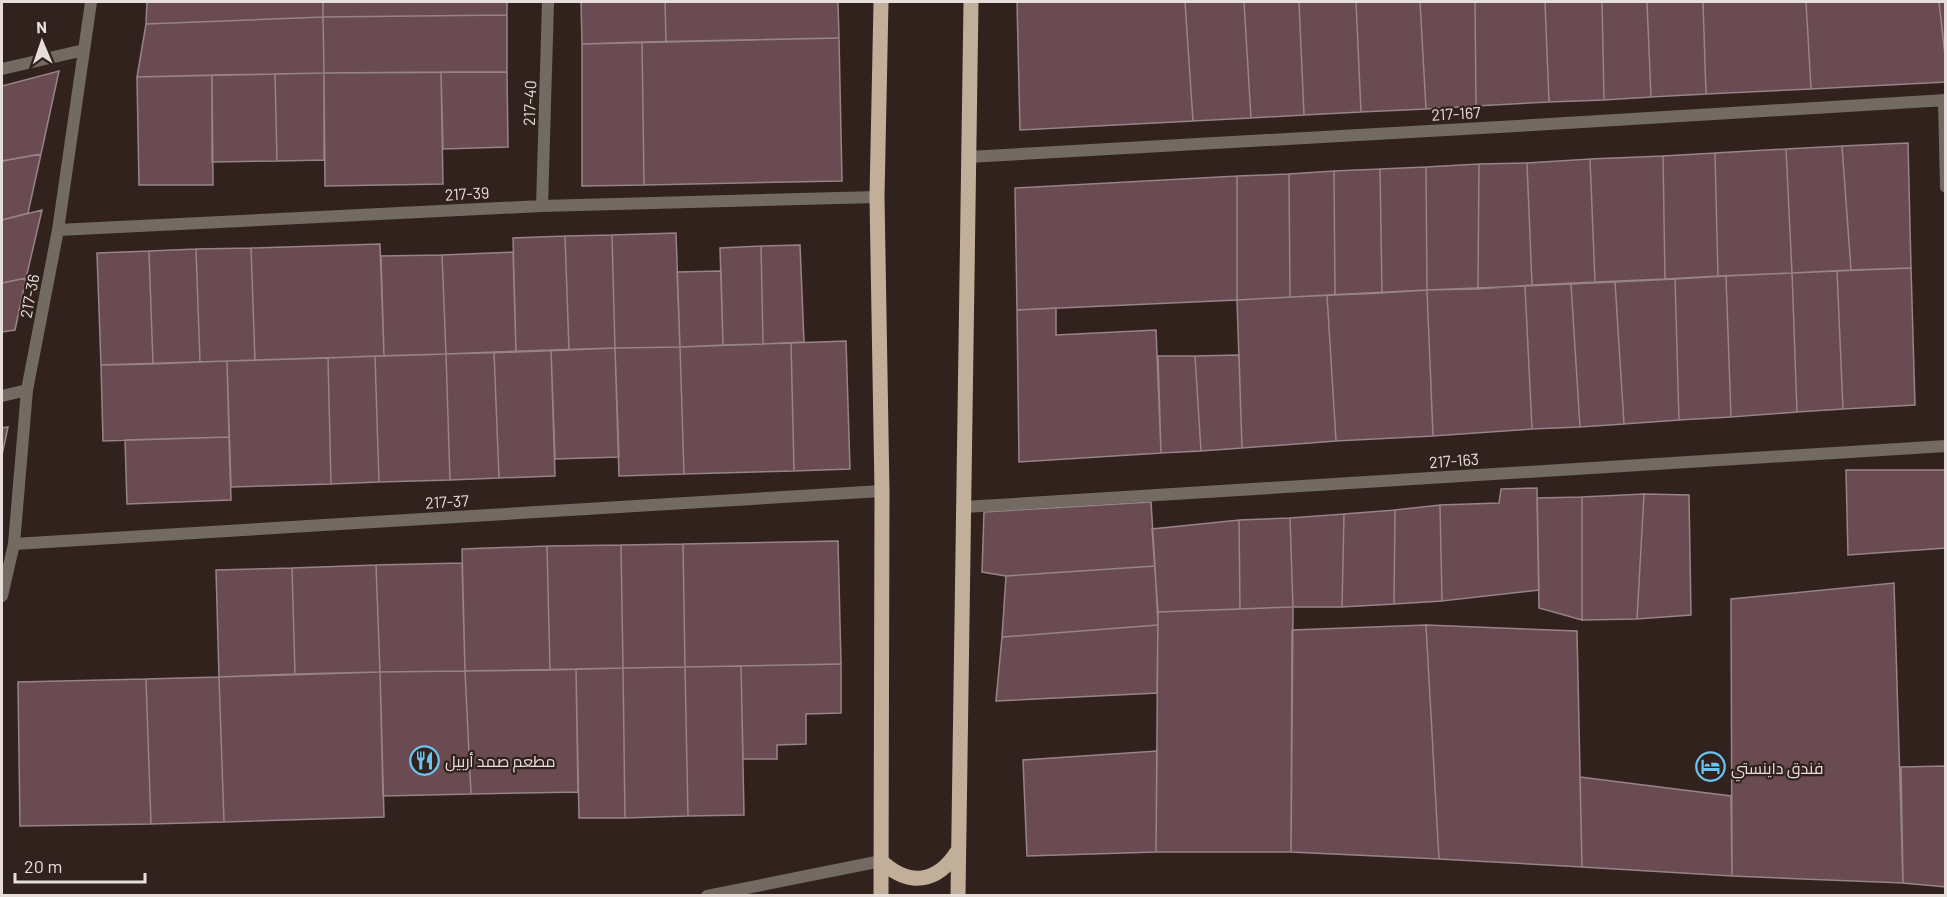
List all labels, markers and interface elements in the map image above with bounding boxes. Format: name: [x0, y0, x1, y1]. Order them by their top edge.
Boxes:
north arrow: [12, 12, 72, 72]
text: N: [36, 17, 47, 36]
street label: 217-40: [519, 80, 539, 126]
street label: 217-167: [1431, 102, 1482, 124]
street label: 217-39: [444, 182, 490, 204]
street label: 217-36: [15, 272, 43, 320]
street label: 217-163: [1428, 449, 1480, 471]
street label: 217-37: [425, 490, 470, 512]
restaurant icon: مطعم صمد أربيل: [408, 744, 440, 776]
place label: مطعم صمد أربيل: [445, 751, 556, 773]
hotel icon: فندق داينستي: [1694, 751, 1726, 783]
place label: فندق داينستي: [1731, 758, 1824, 782]
scale bar: [15, 846, 146, 884]
text: 20 m: [24, 855, 62, 877]

